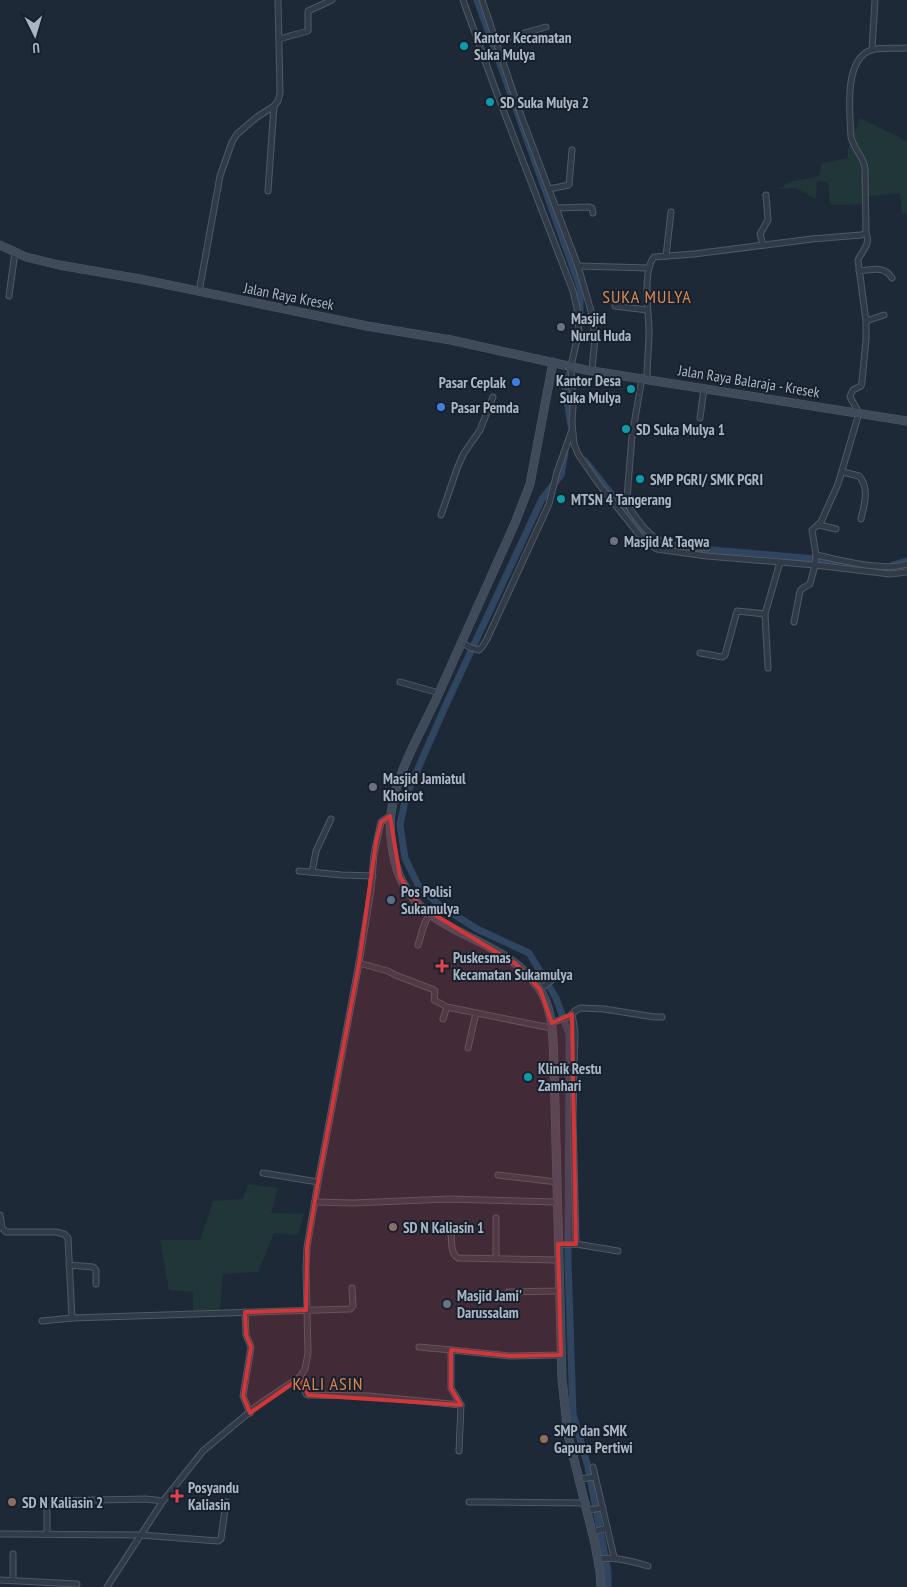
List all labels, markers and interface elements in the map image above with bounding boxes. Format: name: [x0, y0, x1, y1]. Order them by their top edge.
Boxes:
north arrow: [10, 10, 60, 60]
place label: Kantor Kecamatan Suka Mulya: [474, 28, 572, 64]
text: U: [32, 39, 41, 57]
marker: Kantor Kecamatan Suka Mulya: [458, 40, 470, 52]
place label: SD Suka Mulya 2: [500, 93, 589, 112]
marker: SD Suka Mulya 2: [484, 96, 496, 108]
street label: Jalan Raya Kresek: [241, 278, 336, 314]
district label: SUKA MULYA: [602, 285, 692, 308]
place label: Masjid Nurul Huda: [571, 309, 631, 345]
marker: Masjid Nurul Huda: [555, 321, 567, 333]
street label: Jalan Raya Balaraja - Kresek: [676, 360, 821, 402]
place label: Kantor Desa Suka Mulya: [556, 371, 621, 407]
place label: Pasar Ceplak: [439, 373, 507, 392]
marker: Pasar Ceplak: [510, 376, 522, 388]
marker: Kantor Desa Suka Mulya: [625, 383, 637, 395]
place label: Pasar Pemda: [451, 398, 519, 417]
marker: Pasar Pemda: [435, 401, 447, 413]
place label: SD Suka Mulya 1: [636, 420, 725, 439]
marker: SD Suka Mulya 1: [620, 423, 632, 435]
place label: SMP PGRI/ SMK PGRI: [650, 470, 763, 489]
marker: SMP PGRI/ SMK PGRI: [634, 473, 646, 485]
place label: MTSN 4 Tangerang: [571, 490, 672, 509]
marker: MTSN 4 Tangerang: [555, 493, 567, 505]
place label: Masjid At Taqwa: [624, 532, 709, 551]
marker: Masjid At Taqwa: [608, 535, 620, 547]
place label: Masjid Jamiatul Khoirot: [383, 769, 466, 805]
marker: Masjid Jamiatul Khoirot: [367, 781, 379, 793]
place label: Pos Polisi Sukamulya: [401, 882, 459, 918]
marker: Pos Polisi Sukamulya: [385, 894, 397, 906]
place label: Puskesmas Kecamatan Sukamulya: [453, 948, 573, 984]
marker: Puskesmas Kecamatan Sukamulya: [435, 959, 449, 973]
place label: Klinik Restu Zamhari: [538, 1059, 602, 1095]
marker: Klinik Restu Zamhari: [522, 1071, 534, 1083]
place label: SD N Kaliasin 1: [403, 1218, 484, 1237]
marker: SD N Kaliasin 1: [387, 1221, 399, 1233]
place label: Masjid Jami' Darussalam: [457, 1286, 522, 1322]
marker: Masjid Jami' Darussalam: [441, 1298, 453, 1310]
district label: KALI ASIN: [292, 1372, 364, 1395]
place label: SMP dan SMK Gapura Pertiwi: [554, 1421, 633, 1457]
marker: SMP dan SMK Gapura Pertiwi: [538, 1433, 550, 1445]
place label: Posyandu Kaliasin: [188, 1478, 239, 1514]
marker: Posyandu Kaliasin: [170, 1489, 184, 1503]
place label: SD N Kaliasin 2: [22, 1493, 103, 1512]
marker: SD N Kaliasin 2: [6, 1496, 18, 1508]

